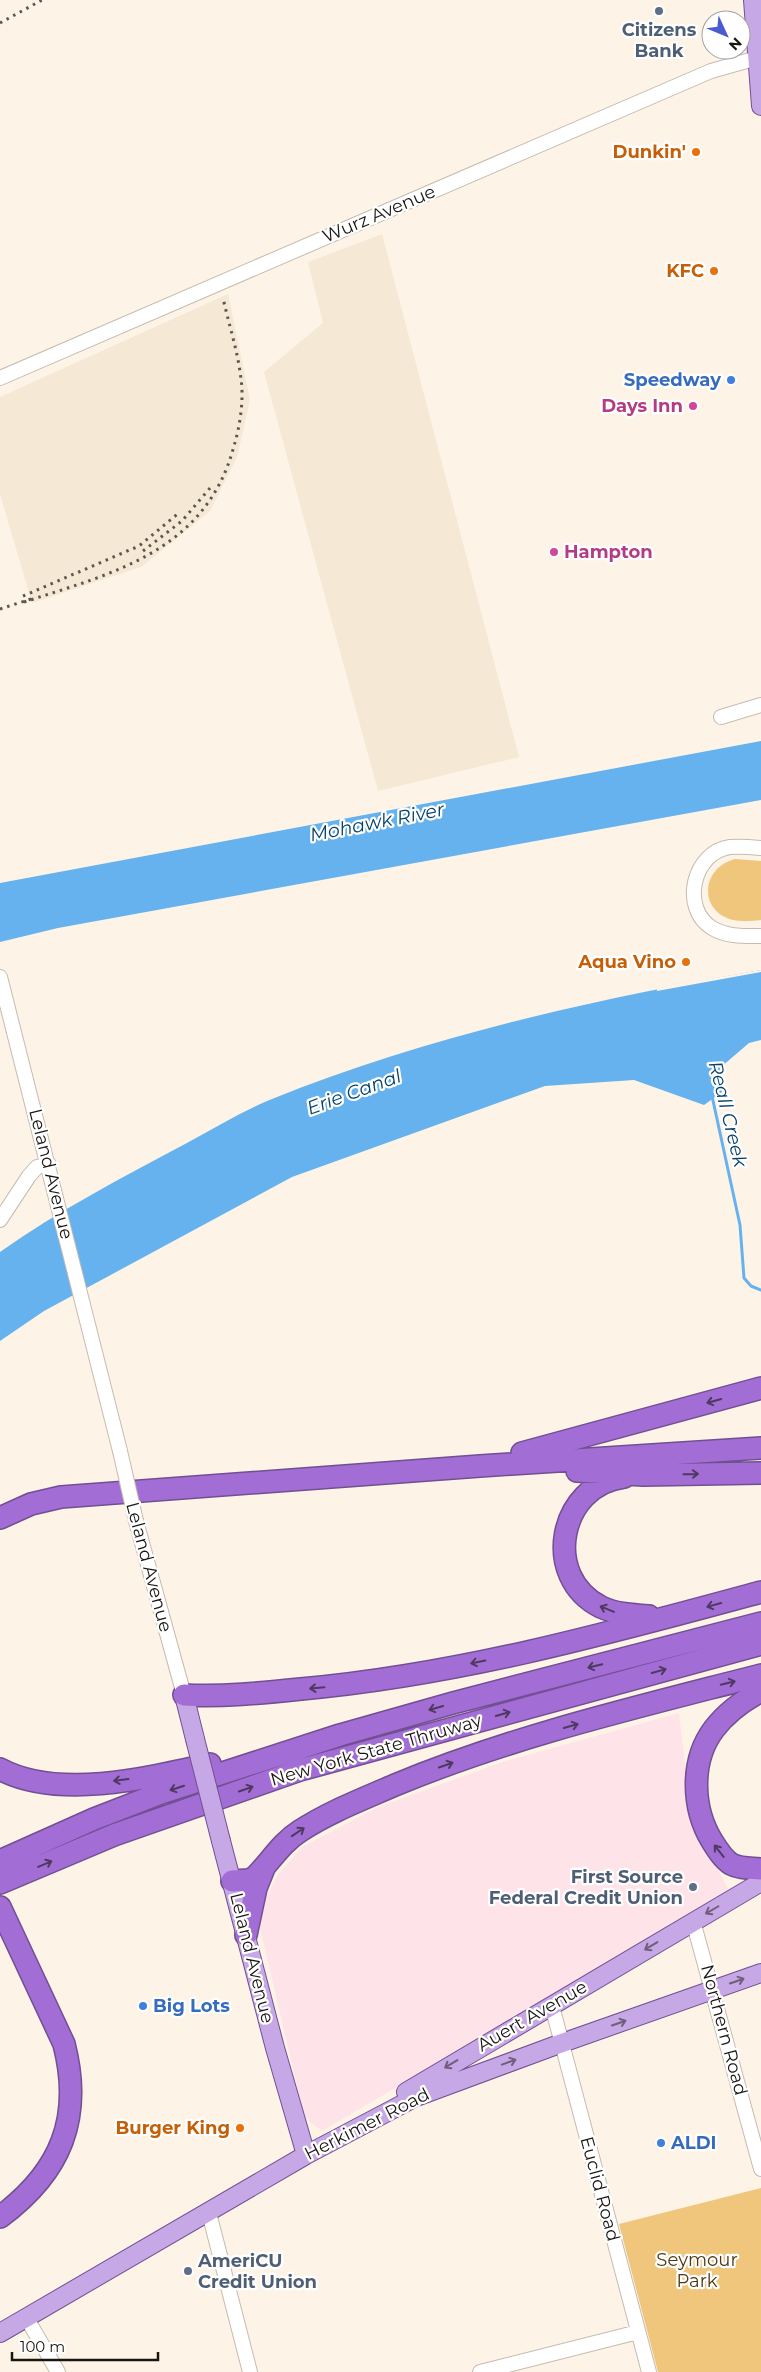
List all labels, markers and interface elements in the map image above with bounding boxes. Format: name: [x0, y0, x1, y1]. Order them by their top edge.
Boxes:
marker: Citizens Bank: [653, 5, 665, 17]
north arrow: [701, 10, 751, 60]
place label: Citizens Bank: [622, 19, 697, 62]
text: N: [725, 34, 746, 54]
place label: Dunkin': [613, 141, 686, 163]
marker: Dunkin': [690, 146, 702, 158]
street label: Wurz Avenue: [319, 180, 439, 248]
place label: KFC: [666, 260, 704, 282]
marker: KFC: [708, 265, 720, 277]
place label: Speedway: [624, 369, 721, 391]
marker: Speedway: [725, 374, 737, 386]
place label: Days Inn: [601, 395, 683, 417]
marker: Days Inn: [687, 400, 699, 412]
place label: Hampton: [564, 541, 653, 563]
marker: Hampton: [548, 546, 560, 558]
water label: Mohawk River: [308, 798, 447, 846]
place label: Aqua Vino: [577, 951, 676, 973]
marker: Aqua Vino: [680, 956, 692, 968]
water label: Reall Creek: [704, 1059, 752, 1170]
water label: Erie Canal: [304, 1064, 405, 1120]
street label: Leland Avenue: [24, 1106, 78, 1242]
one-way arrow: [706, 1397, 722, 1407]
one-way arrow: [683, 1469, 699, 1479]
street label: Leland Avenue: [121, 1500, 177, 1635]
one-way arrow: [706, 1600, 722, 1610]
one-way arrow: [600, 1604, 615, 1613]
one-way arrow: [470, 1658, 486, 1667]
one-way arrow: [588, 1662, 604, 1671]
one-way arrow: [651, 1666, 667, 1675]
one-way arrow: [719, 1678, 735, 1688]
one-way arrow: [310, 1683, 326, 1693]
one-way arrow: [429, 1703, 445, 1713]
one-way arrow: [494, 1708, 510, 1718]
street label: New York State Thruway: [268, 1709, 484, 1791]
one-way arrow: [563, 1721, 579, 1730]
one-way arrow: [437, 1760, 453, 1770]
one-way arrow: [113, 1775, 129, 1785]
one-way arrow: [238, 1783, 254, 1793]
one-way arrow: [169, 1784, 185, 1793]
one-way arrow: [291, 1827, 305, 1838]
one-way arrow: [714, 1844, 725, 1857]
one-way arrow: [37, 1859, 52, 1869]
place label: First Source Federal Credit Union: [489, 1866, 683, 1909]
marker: First Source Federal Credit Union: [687, 1881, 699, 1893]
street label: Leland Avenue: [225, 1890, 279, 2026]
one-way arrow: [704, 1905, 719, 1915]
one-way arrow: [645, 1941, 659, 1951]
street label: Northern Road: [696, 1962, 752, 2098]
street label: Auert Avenue: [473, 1976, 591, 2056]
one-way arrow: [729, 1976, 744, 1985]
place label: Big Lots: [153, 1995, 230, 2017]
marker: Big Lots: [137, 2000, 149, 2012]
one-way arrow: [610, 2018, 626, 2027]
one-way arrow: [501, 2057, 516, 2066]
one-way arrow: [445, 2060, 459, 2070]
street label: Herkimer Road: [301, 2083, 433, 2165]
place label: Burger King: [116, 2117, 230, 2139]
marker: Burger King: [234, 2122, 246, 2134]
place label: ALDI: [670, 2132, 716, 2154]
street label: Euclid Road: [575, 2134, 625, 2244]
marker: ALDI: [655, 2137, 667, 2149]
park label: Seymour Park: [656, 2249, 738, 2292]
place label: AmeriCU Credit Union: [197, 2250, 317, 2293]
marker: AmeriCU Credit Union: [182, 2265, 194, 2277]
scale bar: [12, 2330, 159, 2362]
text: 100 m: [20, 2337, 65, 2356]

